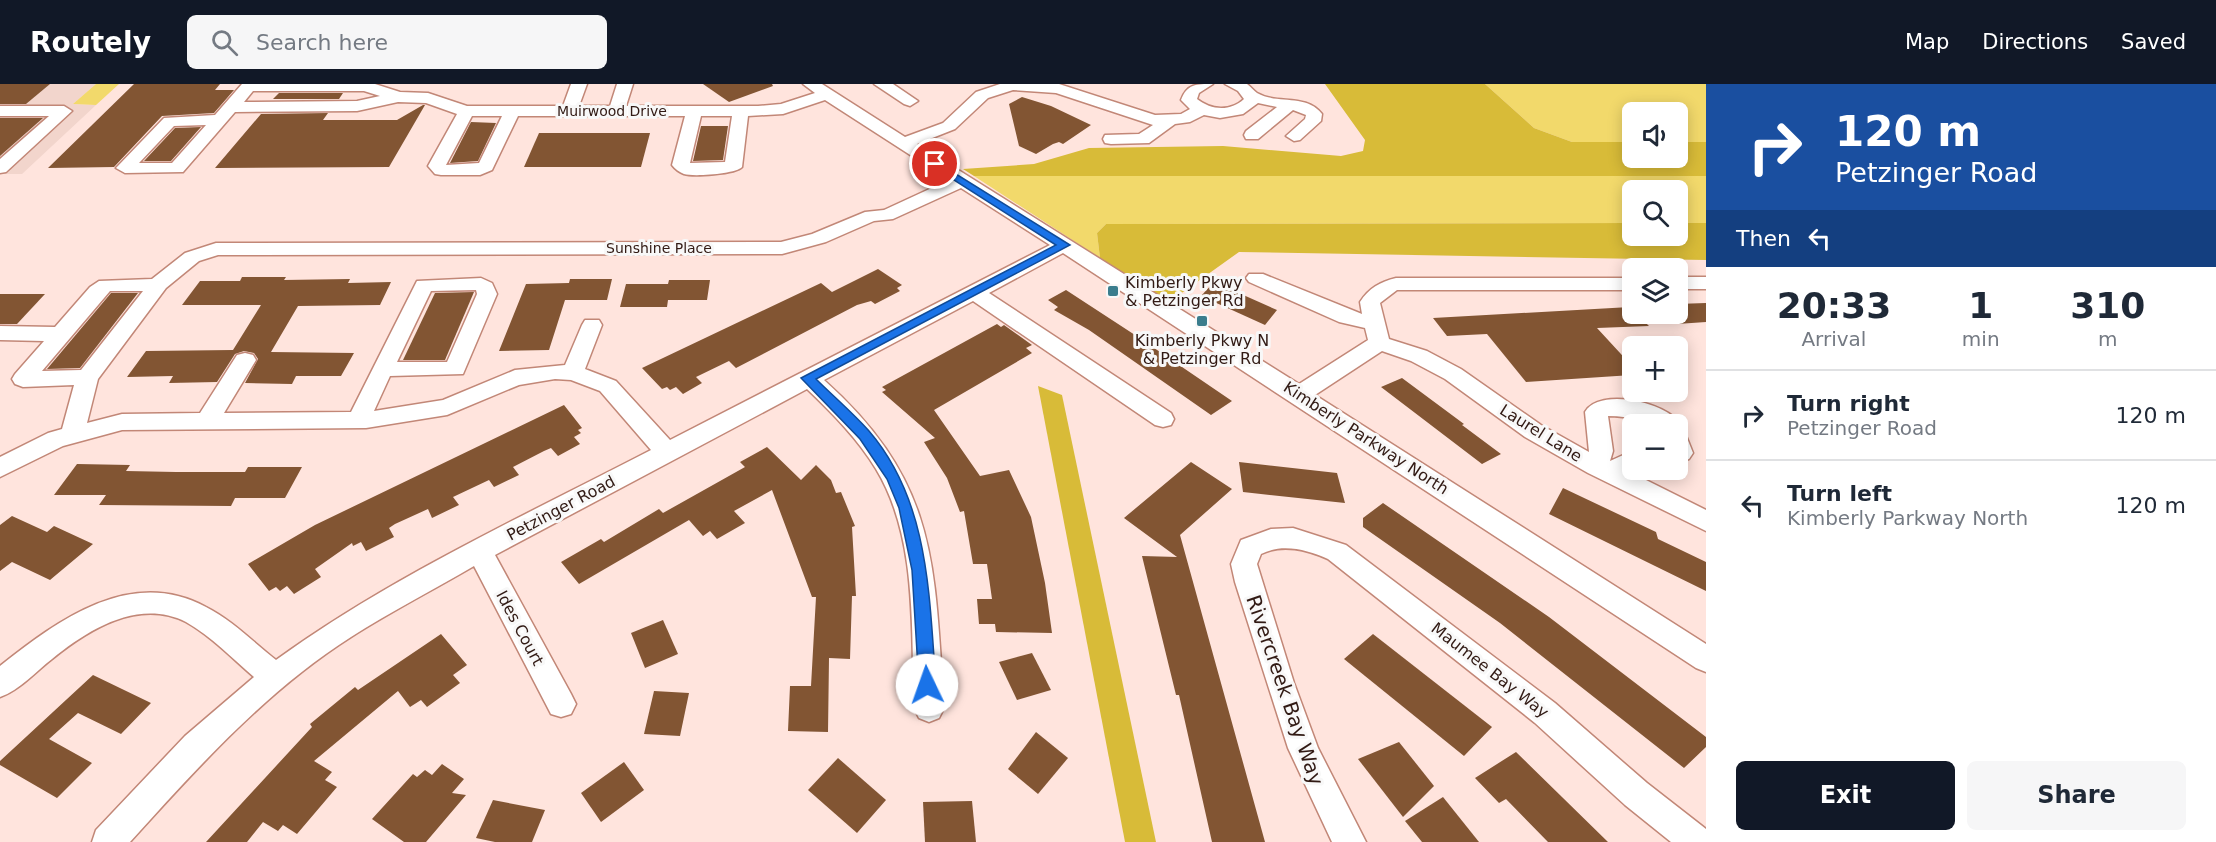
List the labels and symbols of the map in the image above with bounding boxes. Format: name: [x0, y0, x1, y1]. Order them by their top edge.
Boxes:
street label: Muirwood Drive: [557, 103, 667, 119]
pin: [909, 138, 960, 189]
street label: Sunshine Place: [606, 240, 712, 256]
place label: Kimberly Pkwy & Petzinger Rd: [1125, 273, 1244, 310]
marker: Kimberly Pkwy & Petzinger Rd: [1106, 284, 1120, 298]
marker: Kimberly Pkwy N & Petzinger Rd: [1195, 314, 1209, 328]
place label: Kimberly Pkwy N & Petzinger Rd: [1135, 331, 1269, 368]
street label: Kimberly Parkway North: [1280, 378, 1452, 498]
street label: Laurel Lane: [1496, 400, 1586, 466]
street label: Petzinger Road: [504, 471, 618, 545]
street label: Ides Court: [492, 587, 548, 669]
street label: Rivercreek Bay Way: [1241, 592, 1329, 788]
street label: Maumee Bay Way: [1428, 618, 1552, 722]
position arrow: [895, 653, 959, 717]

